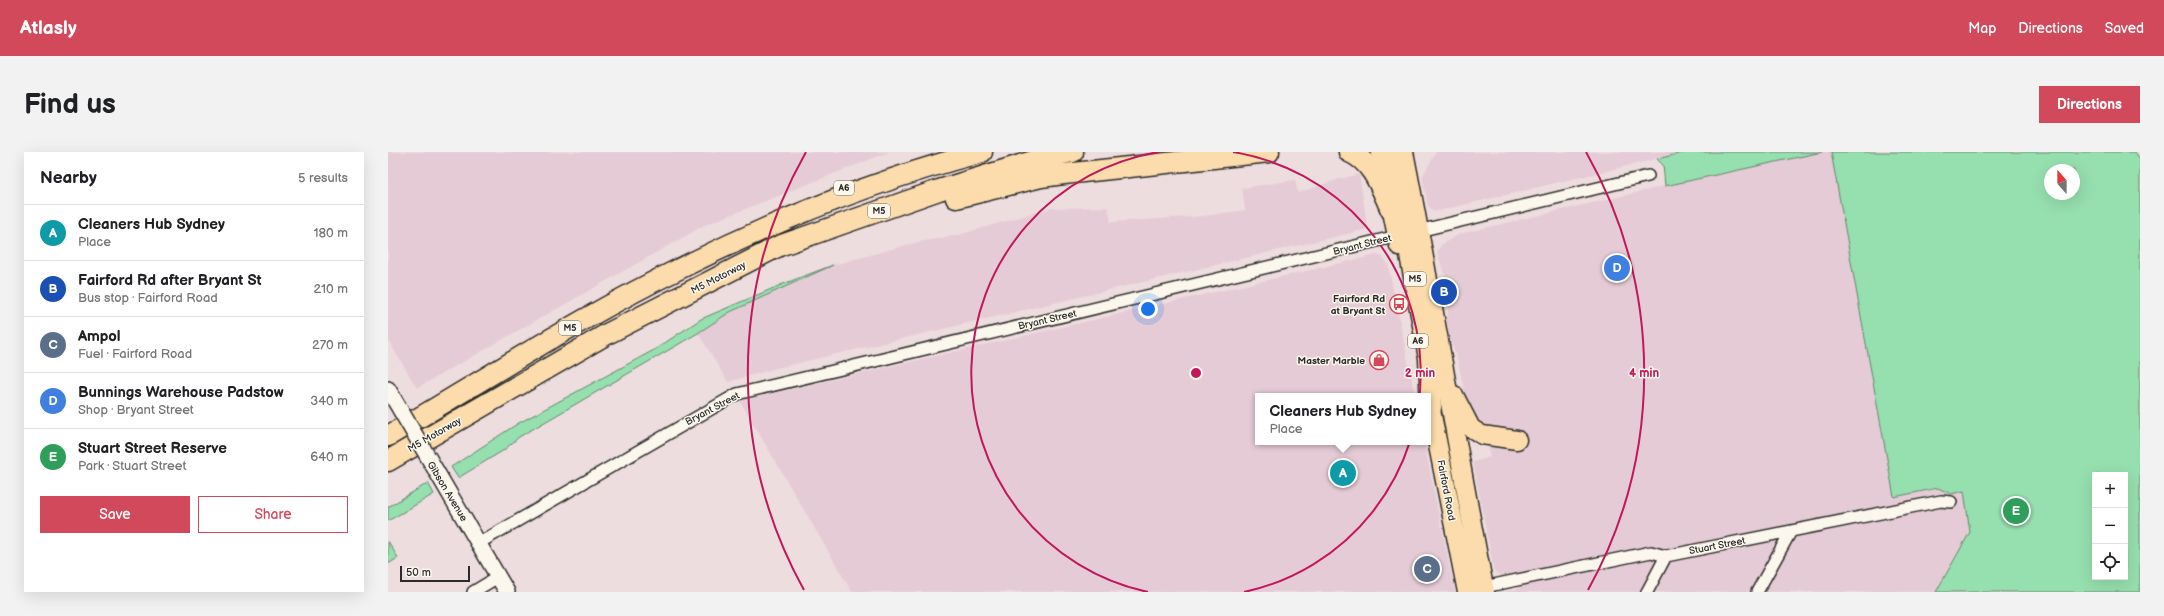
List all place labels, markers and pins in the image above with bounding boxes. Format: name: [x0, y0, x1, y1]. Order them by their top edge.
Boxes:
pin: D: [1604, 253, 1630, 283]
pin: B: [1431, 277, 1457, 307]
place label: Fairford Rd at Bryant St: [1331, 293, 1386, 317]
bus stop icon: Fairford Rd at Bryant St: [1388, 293, 1410, 315]
shop icon: Master Marble: [1368, 349, 1390, 371]
place label: Master Marble: [1298, 355, 1365, 367]
centre of rings: [1189, 366, 1203, 380]
pin: A: [1330, 458, 1356, 488]
pin: E: [2003, 496, 2029, 526]
pin: C: [1414, 554, 1440, 584]

